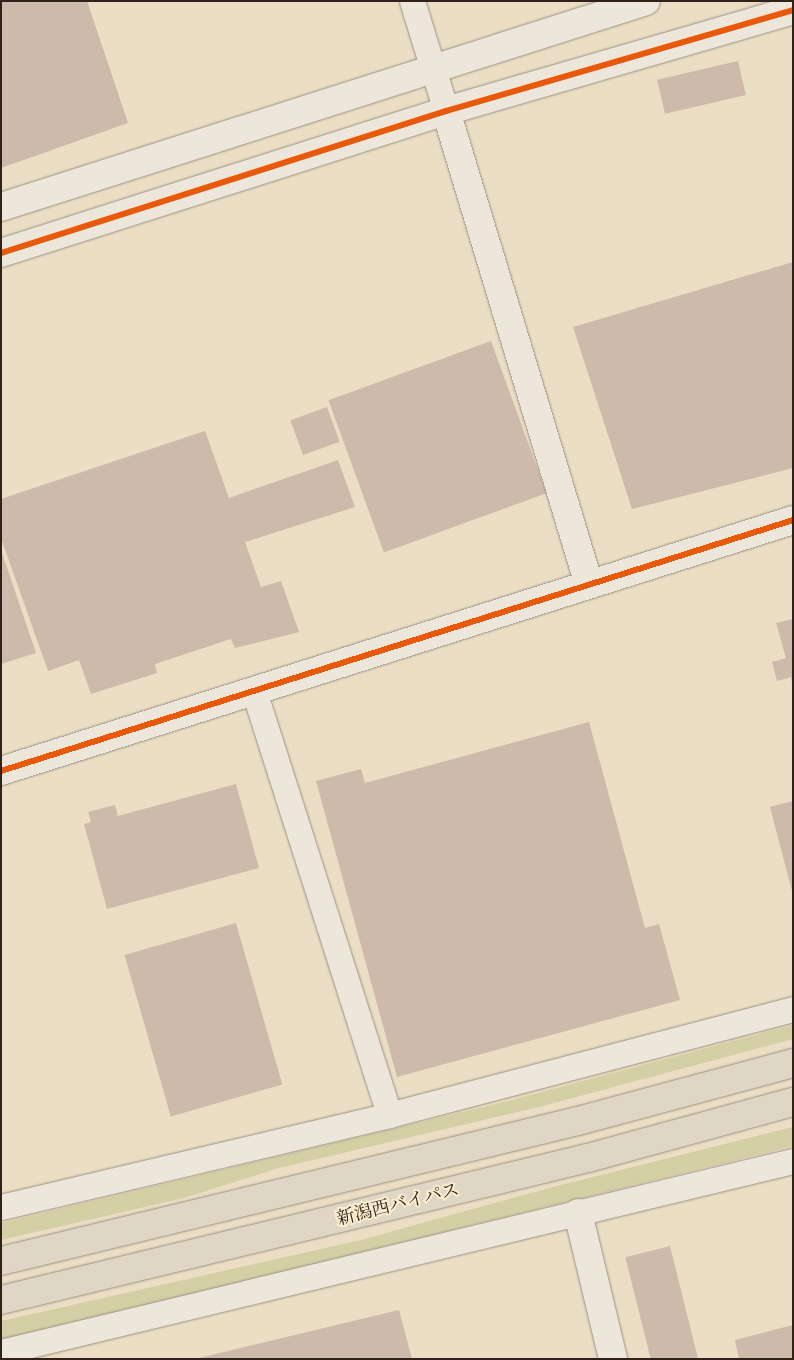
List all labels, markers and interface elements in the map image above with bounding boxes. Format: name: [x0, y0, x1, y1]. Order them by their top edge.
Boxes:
street label: 新潟西バイパス: [334, 1178, 462, 1230]

